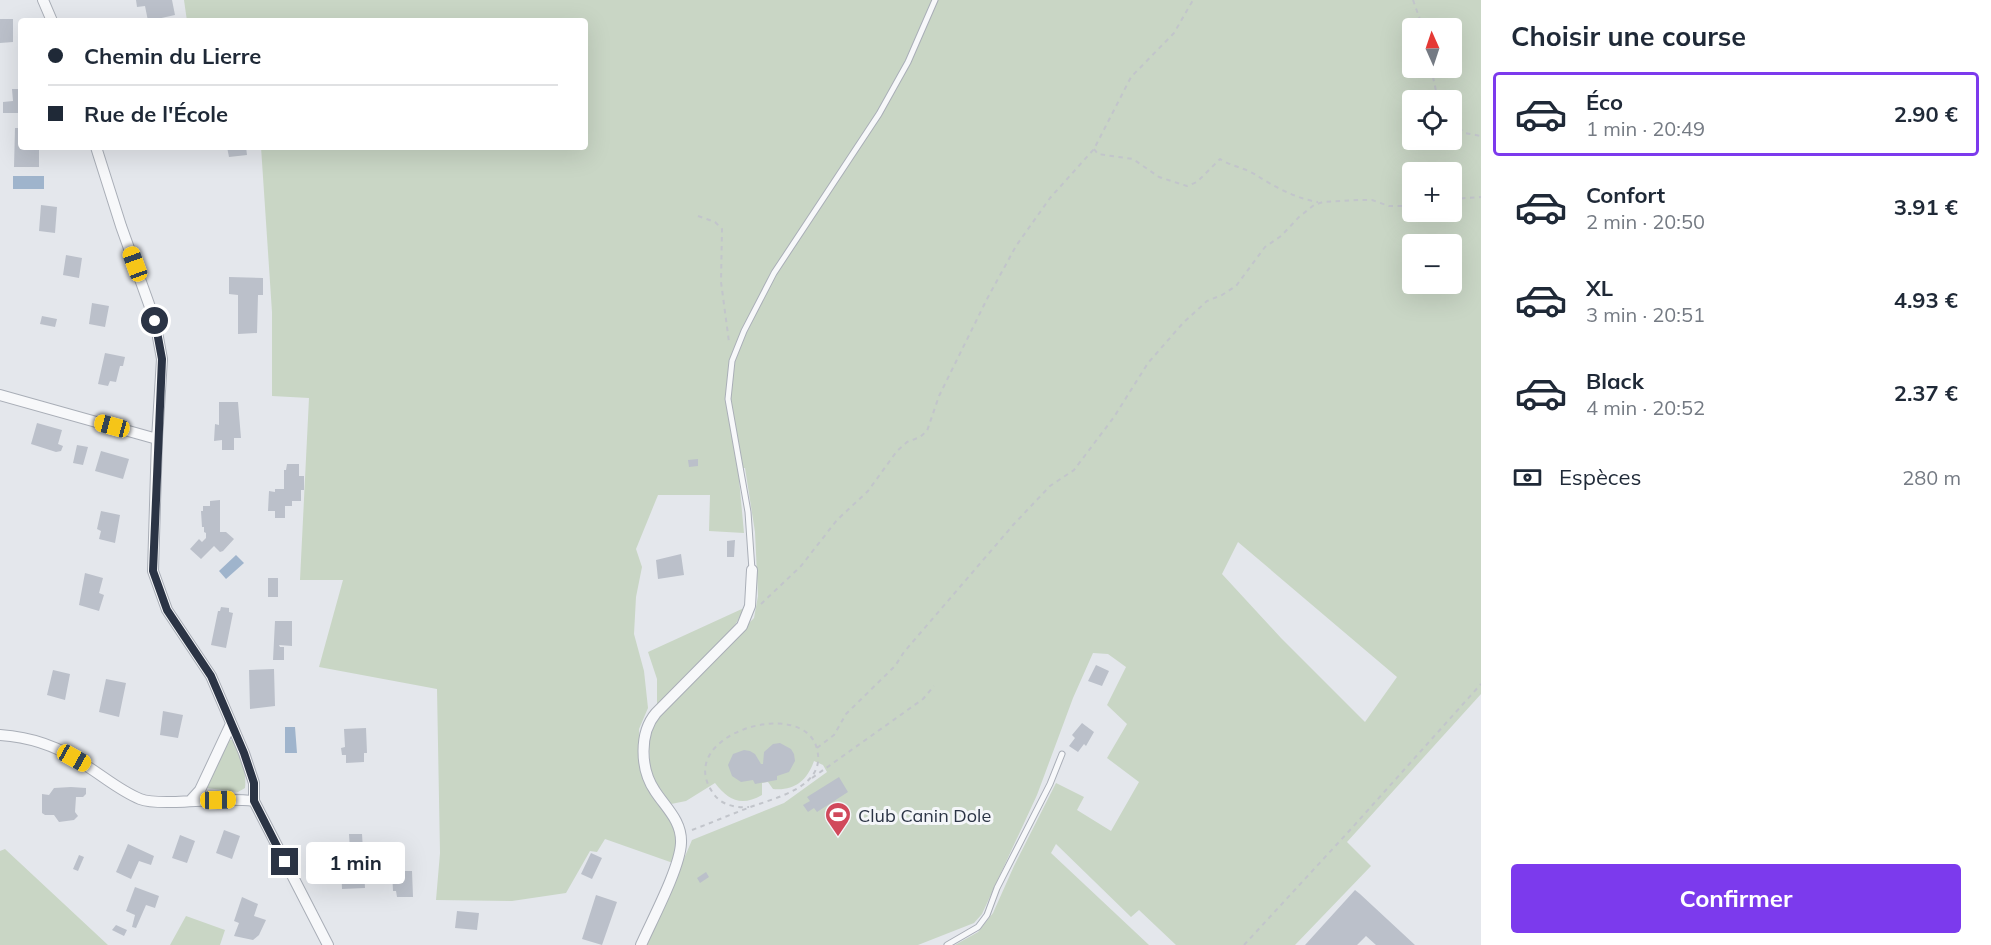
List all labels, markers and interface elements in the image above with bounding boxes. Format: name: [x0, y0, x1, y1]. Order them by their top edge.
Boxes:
north arrow: [1402, 18, 1462, 78]
map controls: [1402, 18, 1462, 294]
text: Choisir une course: [1511, 19, 1746, 53]
text: Chemin du Lierre: [84, 42, 261, 70]
icon: car: [1514, 87, 1568, 141]
text: Éco: [1586, 88, 1623, 116]
button: locate: [1402, 90, 1462, 150]
text: Rue de l'École: [84, 100, 228, 128]
text: 2.90 €: [1894, 100, 1958, 128]
text: 1 min · 20:49: [1586, 116, 1705, 141]
button: +: [1402, 162, 1462, 222]
icon: car: [1514, 180, 1568, 234]
text: Confort: [1586, 181, 1665, 209]
text: 3.91 €: [1894, 193, 1958, 221]
text: 2 min · 20:50: [1586, 209, 1705, 234]
button: −: [1402, 234, 1462, 294]
car: [120, 244, 150, 284]
icon: car: [1514, 273, 1568, 327]
text: XL: [1586, 274, 1613, 302]
text: 4.93 €: [1894, 286, 1958, 314]
text: 3 min · 20:51: [1586, 302, 1705, 327]
route start: [141, 307, 168, 334]
icon: car: [1514, 366, 1568, 420]
text: Black: [1586, 367, 1644, 395]
text: 2.37 €: [1894, 379, 1958, 407]
text: 4 min · 20:52: [1586, 395, 1705, 420]
car: [92, 413, 132, 439]
icon: cash: [1511, 461, 1544, 494]
text: Espèces: [1559, 463, 1641, 491]
text: 280 m: [1902, 465, 1961, 490]
car: [54, 741, 94, 775]
car: [200, 791, 236, 809]
sports icon: Club Canin Dole: [823, 800, 853, 838]
place label: Club Canin Dole: [858, 804, 991, 827]
callout: 1 min: [306, 841, 405, 883]
route end: [271, 848, 298, 875]
text: 1 min: [329, 850, 382, 875]
button: Confirmer: [1511, 864, 1961, 933]

